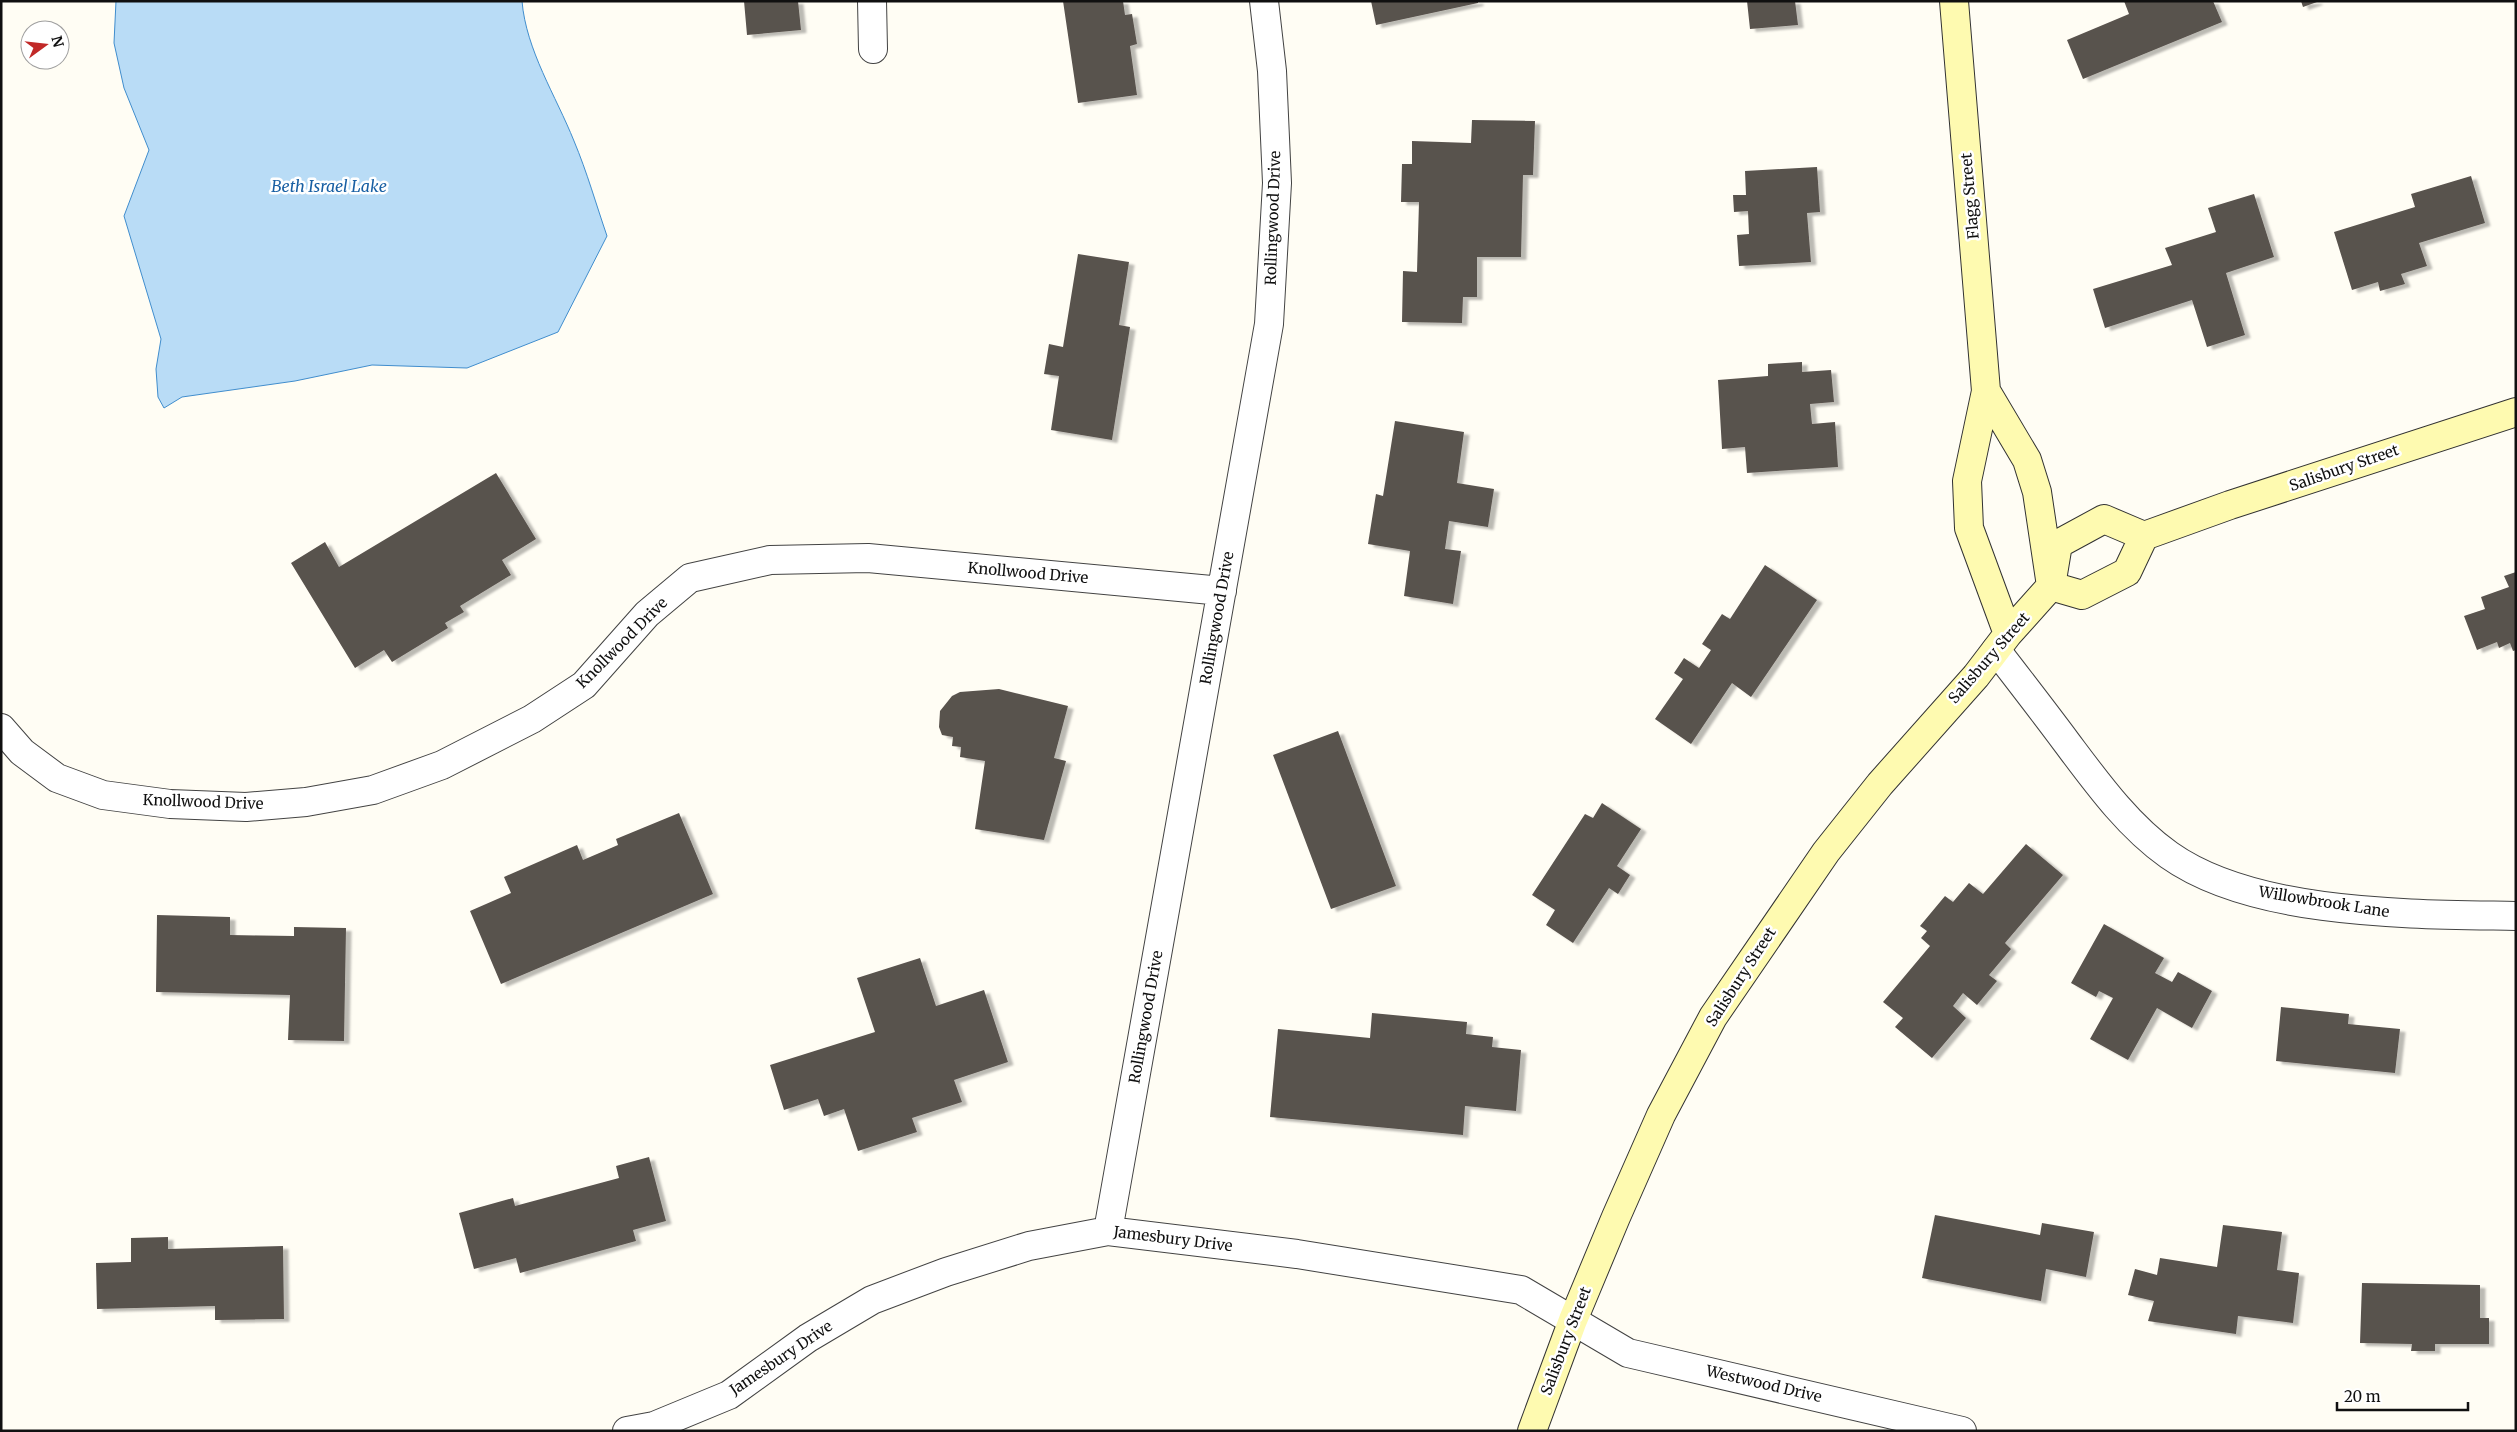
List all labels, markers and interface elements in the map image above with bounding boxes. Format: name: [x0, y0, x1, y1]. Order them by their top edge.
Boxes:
north arrow: [20, 20, 70, 70]
text: N: [47, 34, 68, 49]
street label: Rollingwood Drive: [1261, 150, 1284, 286]
street label: Flagg Street: [1956, 152, 1983, 240]
water label: Beth Israel Lake: [271, 176, 387, 196]
street label: Salisbury Street: [2287, 440, 2401, 495]
street label: Rollingwood Drive: [1195, 550, 1238, 686]
street label: Knollwood Drive: [967, 558, 1089, 587]
street label: Knollwood Drive: [572, 593, 671, 692]
street label: Salisbury Street: [1944, 608, 2033, 707]
street label: Knollwood Drive: [142, 790, 264, 813]
street label: Willowbrook Lane: [2256, 882, 2391, 921]
street label: Salisbury Street: [1701, 923, 1780, 1030]
street label: Rollingwood Drive: [1124, 949, 1167, 1085]
street label: Jamesbury Drive: [1111, 1222, 1234, 1255]
street label: Salisbury Street: [1536, 1284, 1595, 1398]
street label: Jamesbury Drive: [725, 1316, 836, 1400]
street label: Westwood Drive: [1703, 1361, 1824, 1406]
scale bar: [2337, 1380, 2468, 1412]
text: 20 m: [2344, 1387, 2381, 1406]

